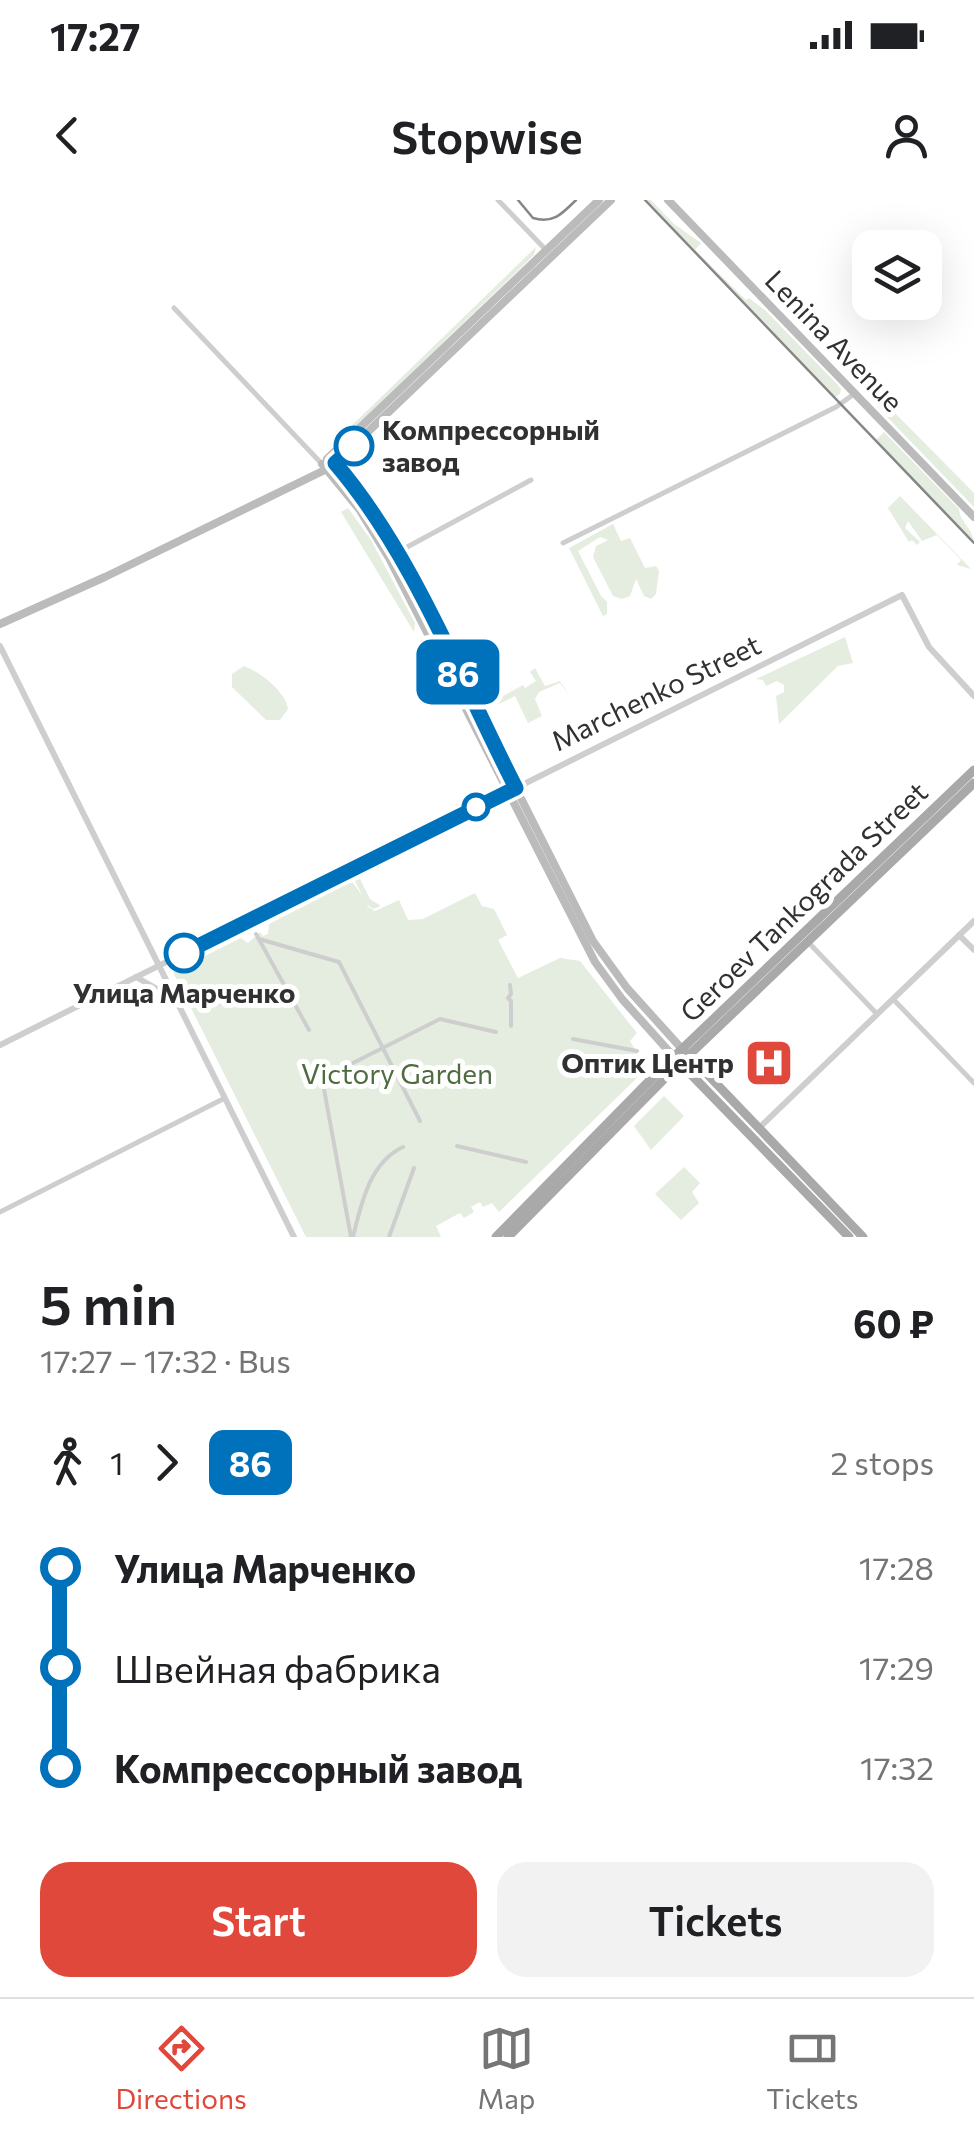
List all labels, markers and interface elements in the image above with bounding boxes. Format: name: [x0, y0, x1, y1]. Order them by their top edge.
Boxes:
text: 17:27: [50, 12, 140, 59]
icon: back: [40, 108, 95, 163]
text: Stopwise: [391, 108, 583, 163]
icon: person: [879, 108, 934, 163]
map controls: [852, 230, 942, 320]
button: layers: [852, 230, 942, 320]
street label: Lenina Avenue: [759, 263, 911, 418]
place label: Компрессорный завод: [382, 412, 600, 478]
marker: Компрессорный завод: [335, 427, 373, 465]
street label: Marchenko Street: [545, 627, 766, 757]
line badge: 86: [413, 640, 503, 704]
text: 86: [436, 651, 480, 694]
street label: Geroev Tankograda Street: [673, 774, 934, 1028]
unlabelled marker: [463, 794, 489, 820]
marker: Улица Марченко: [165, 934, 203, 972]
place label: Улица Марченко: [73, 975, 295, 1009]
hospital icon: Оптик Центр: [743, 1037, 795, 1089]
place label: Оптик Центр: [561, 1045, 734, 1079]
park label: Victory Garden: [301, 1056, 493, 1090]
text: 5 min: [40, 1269, 177, 1336]
text: 60 ₽: [853, 1299, 934, 1346]
text: 17:27 – 17:32 · Bus: [40, 1340, 291, 1380]
icon: walk: [40, 1435, 95, 1490]
icon: forward: [139, 1435, 194, 1490]
text: 86: [229, 1441, 272, 1484]
text: 1: [110, 1442, 124, 1482]
text: 2 stops: [830, 1442, 934, 1482]
text: Улица Марченко: [114, 1544, 416, 1591]
text: 17:28: [859, 1547, 934, 1587]
text: Швейная фабрика: [114, 1644, 441, 1691]
text: 17:29: [859, 1647, 934, 1687]
text: Компрессорный завод: [114, 1744, 522, 1791]
text: 17:32: [860, 1747, 934, 1787]
button: Start: [40, 1862, 477, 1977]
button: Tickets: [497, 1862, 934, 1977]
tab: Directions: [115, 2021, 247, 2115]
tab: Map: [478, 2021, 535, 2115]
tab: Tickets: [766, 2021, 859, 2115]

